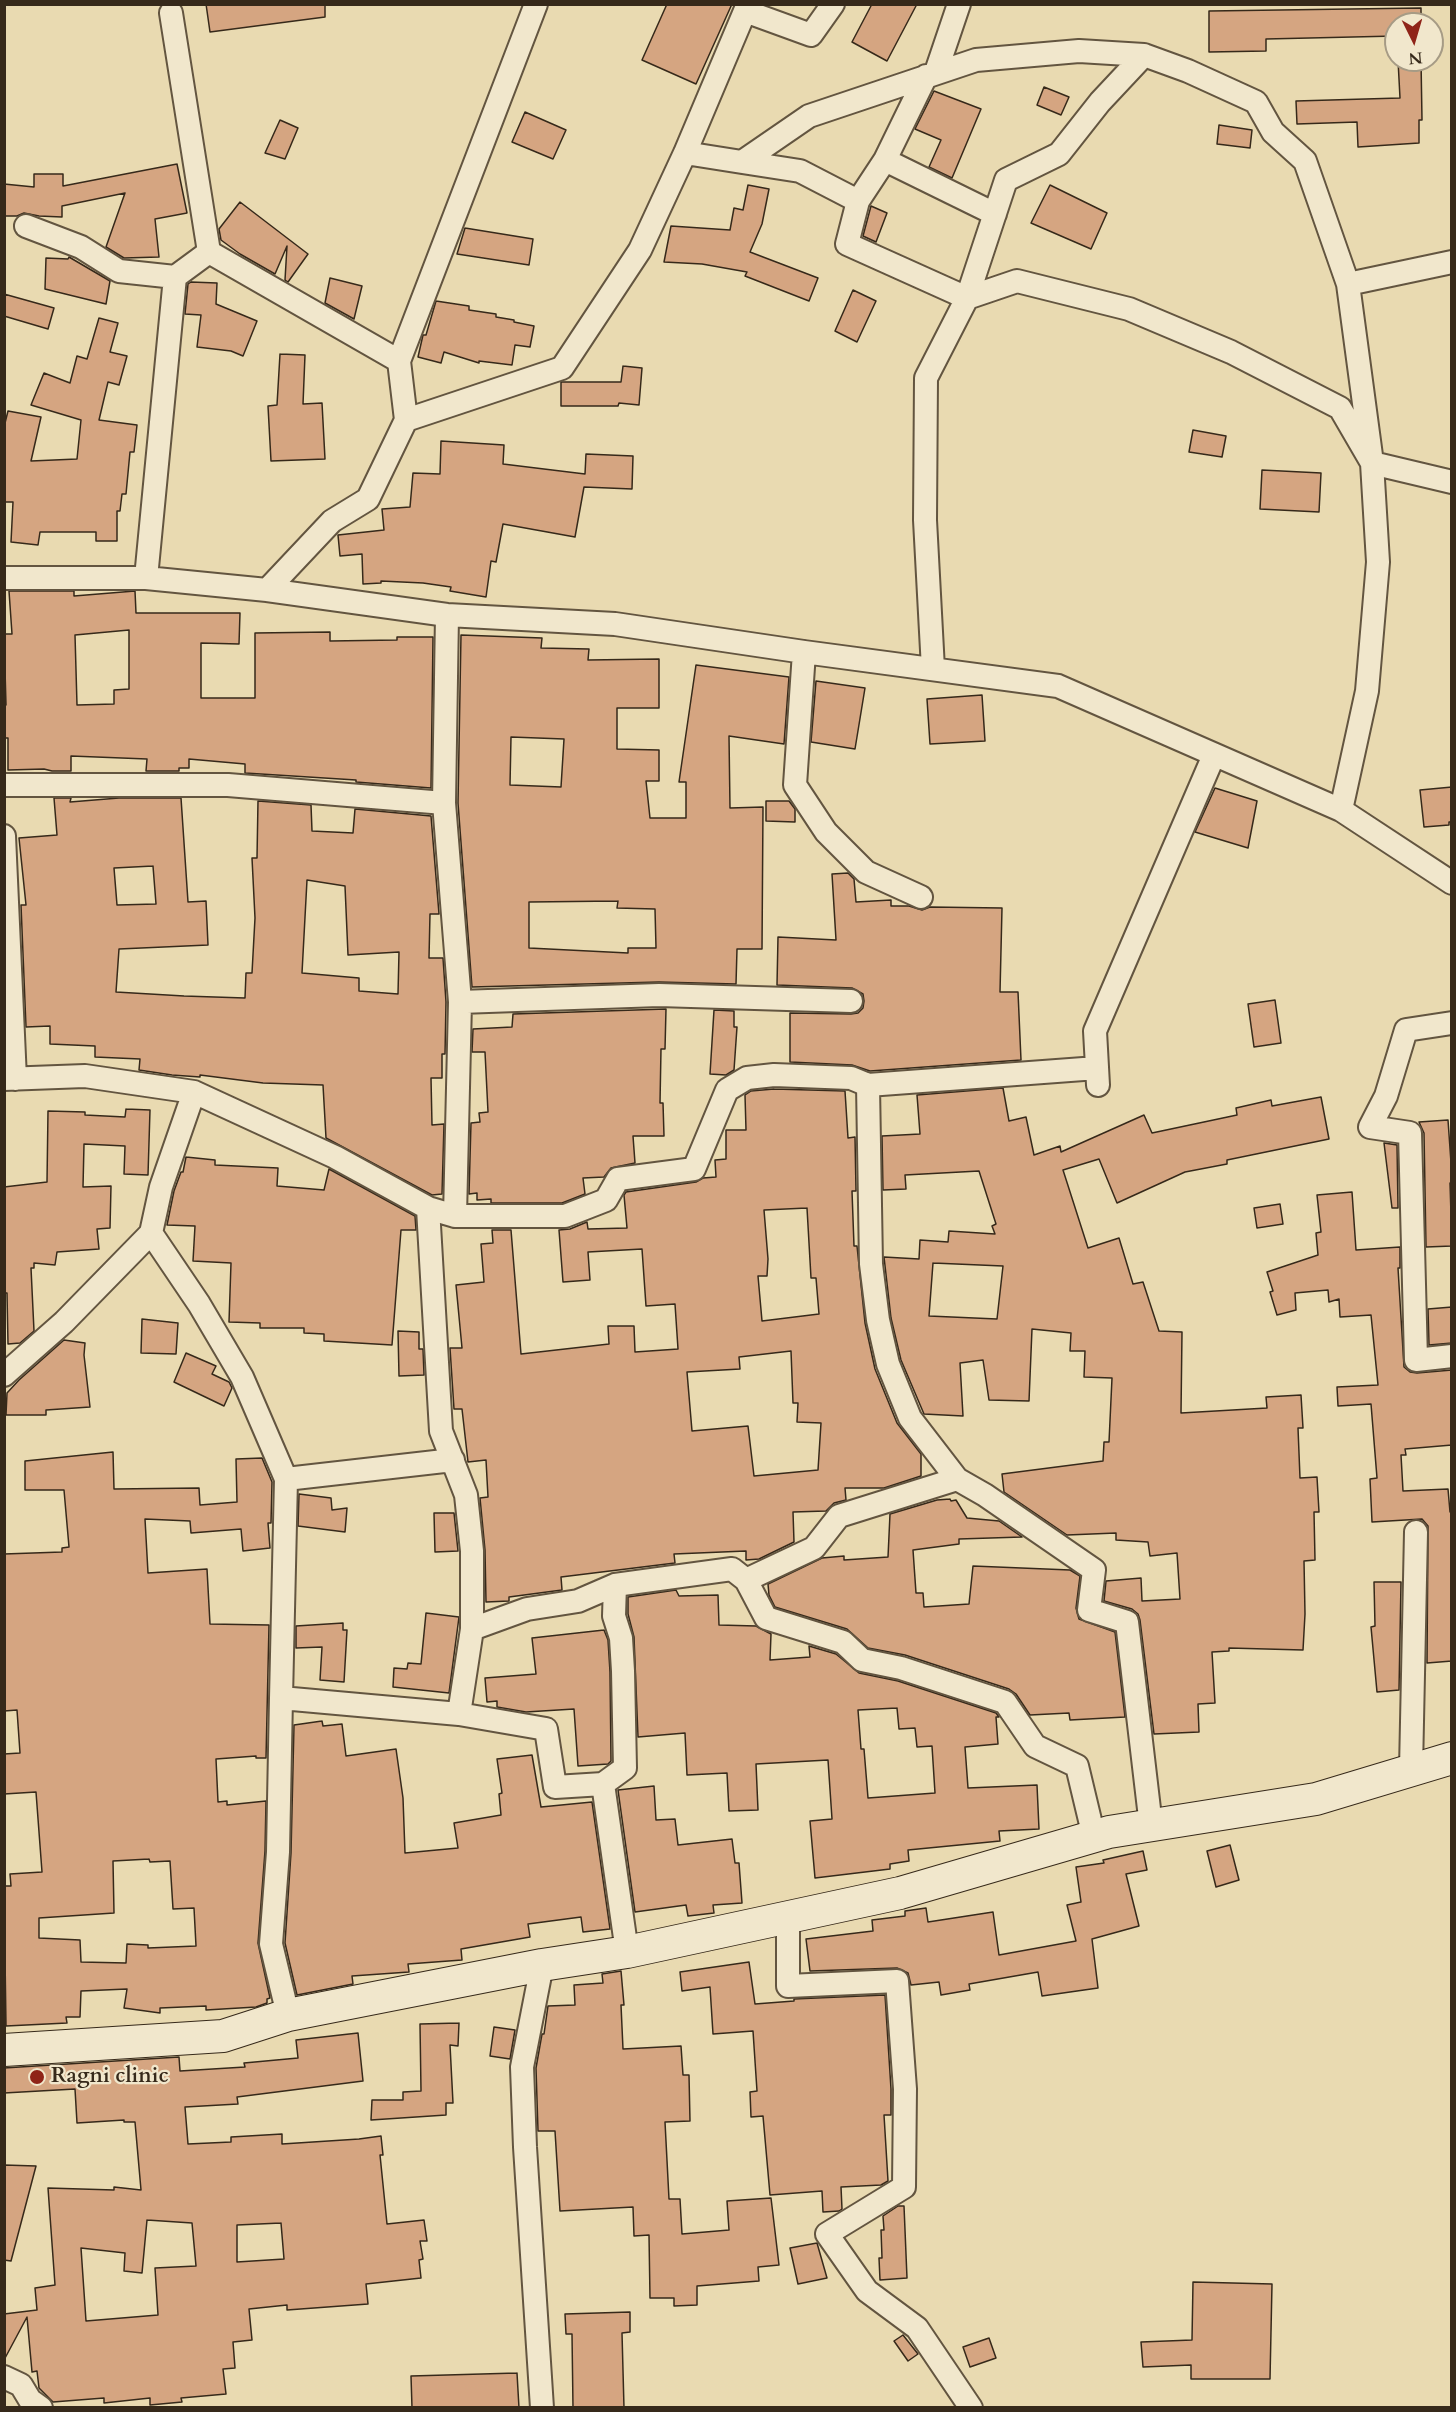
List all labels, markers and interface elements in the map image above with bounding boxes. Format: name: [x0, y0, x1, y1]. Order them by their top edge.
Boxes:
north arrow: [1384, 12, 1444, 72]
text: N: [1408, 46, 1423, 70]
place label: Ragni clinic: [51, 2064, 169, 2090]
marker: Ragni clinic: [28, 2068, 46, 2086]

